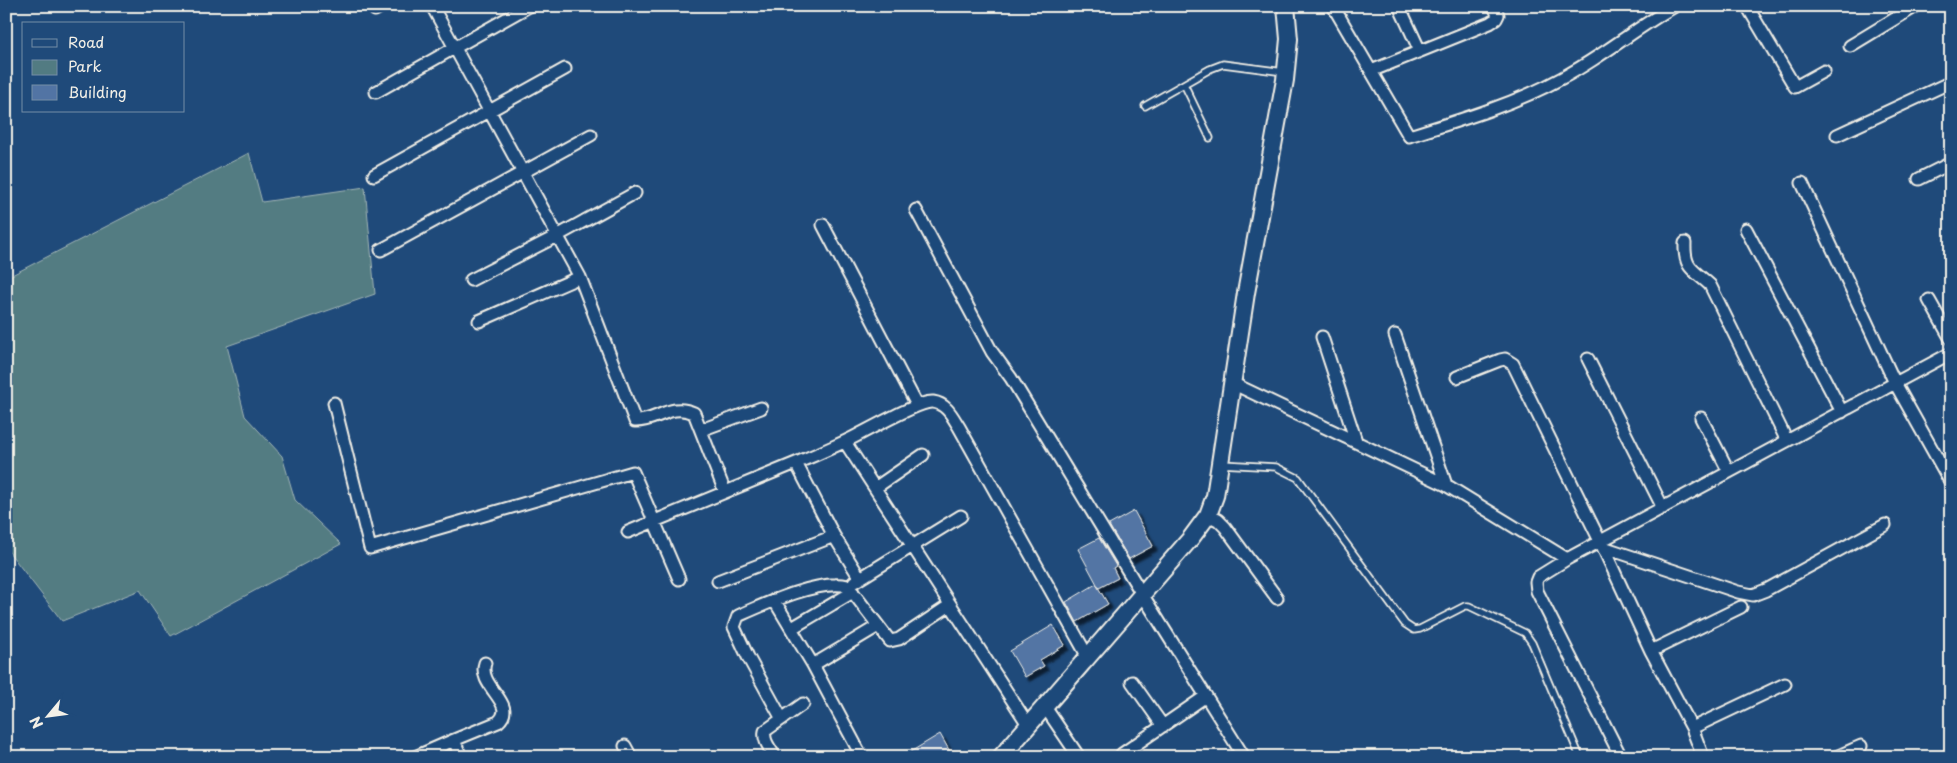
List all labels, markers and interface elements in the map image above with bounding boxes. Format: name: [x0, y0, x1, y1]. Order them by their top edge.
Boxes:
legend: [22, 22, 185, 112]
text: Road: [68, 30, 104, 53]
text: Park: [68, 54, 102, 77]
text: Building: [68, 80, 127, 103]
north arrow: [22, 690, 72, 740]
text: N: [24, 713, 48, 732]

